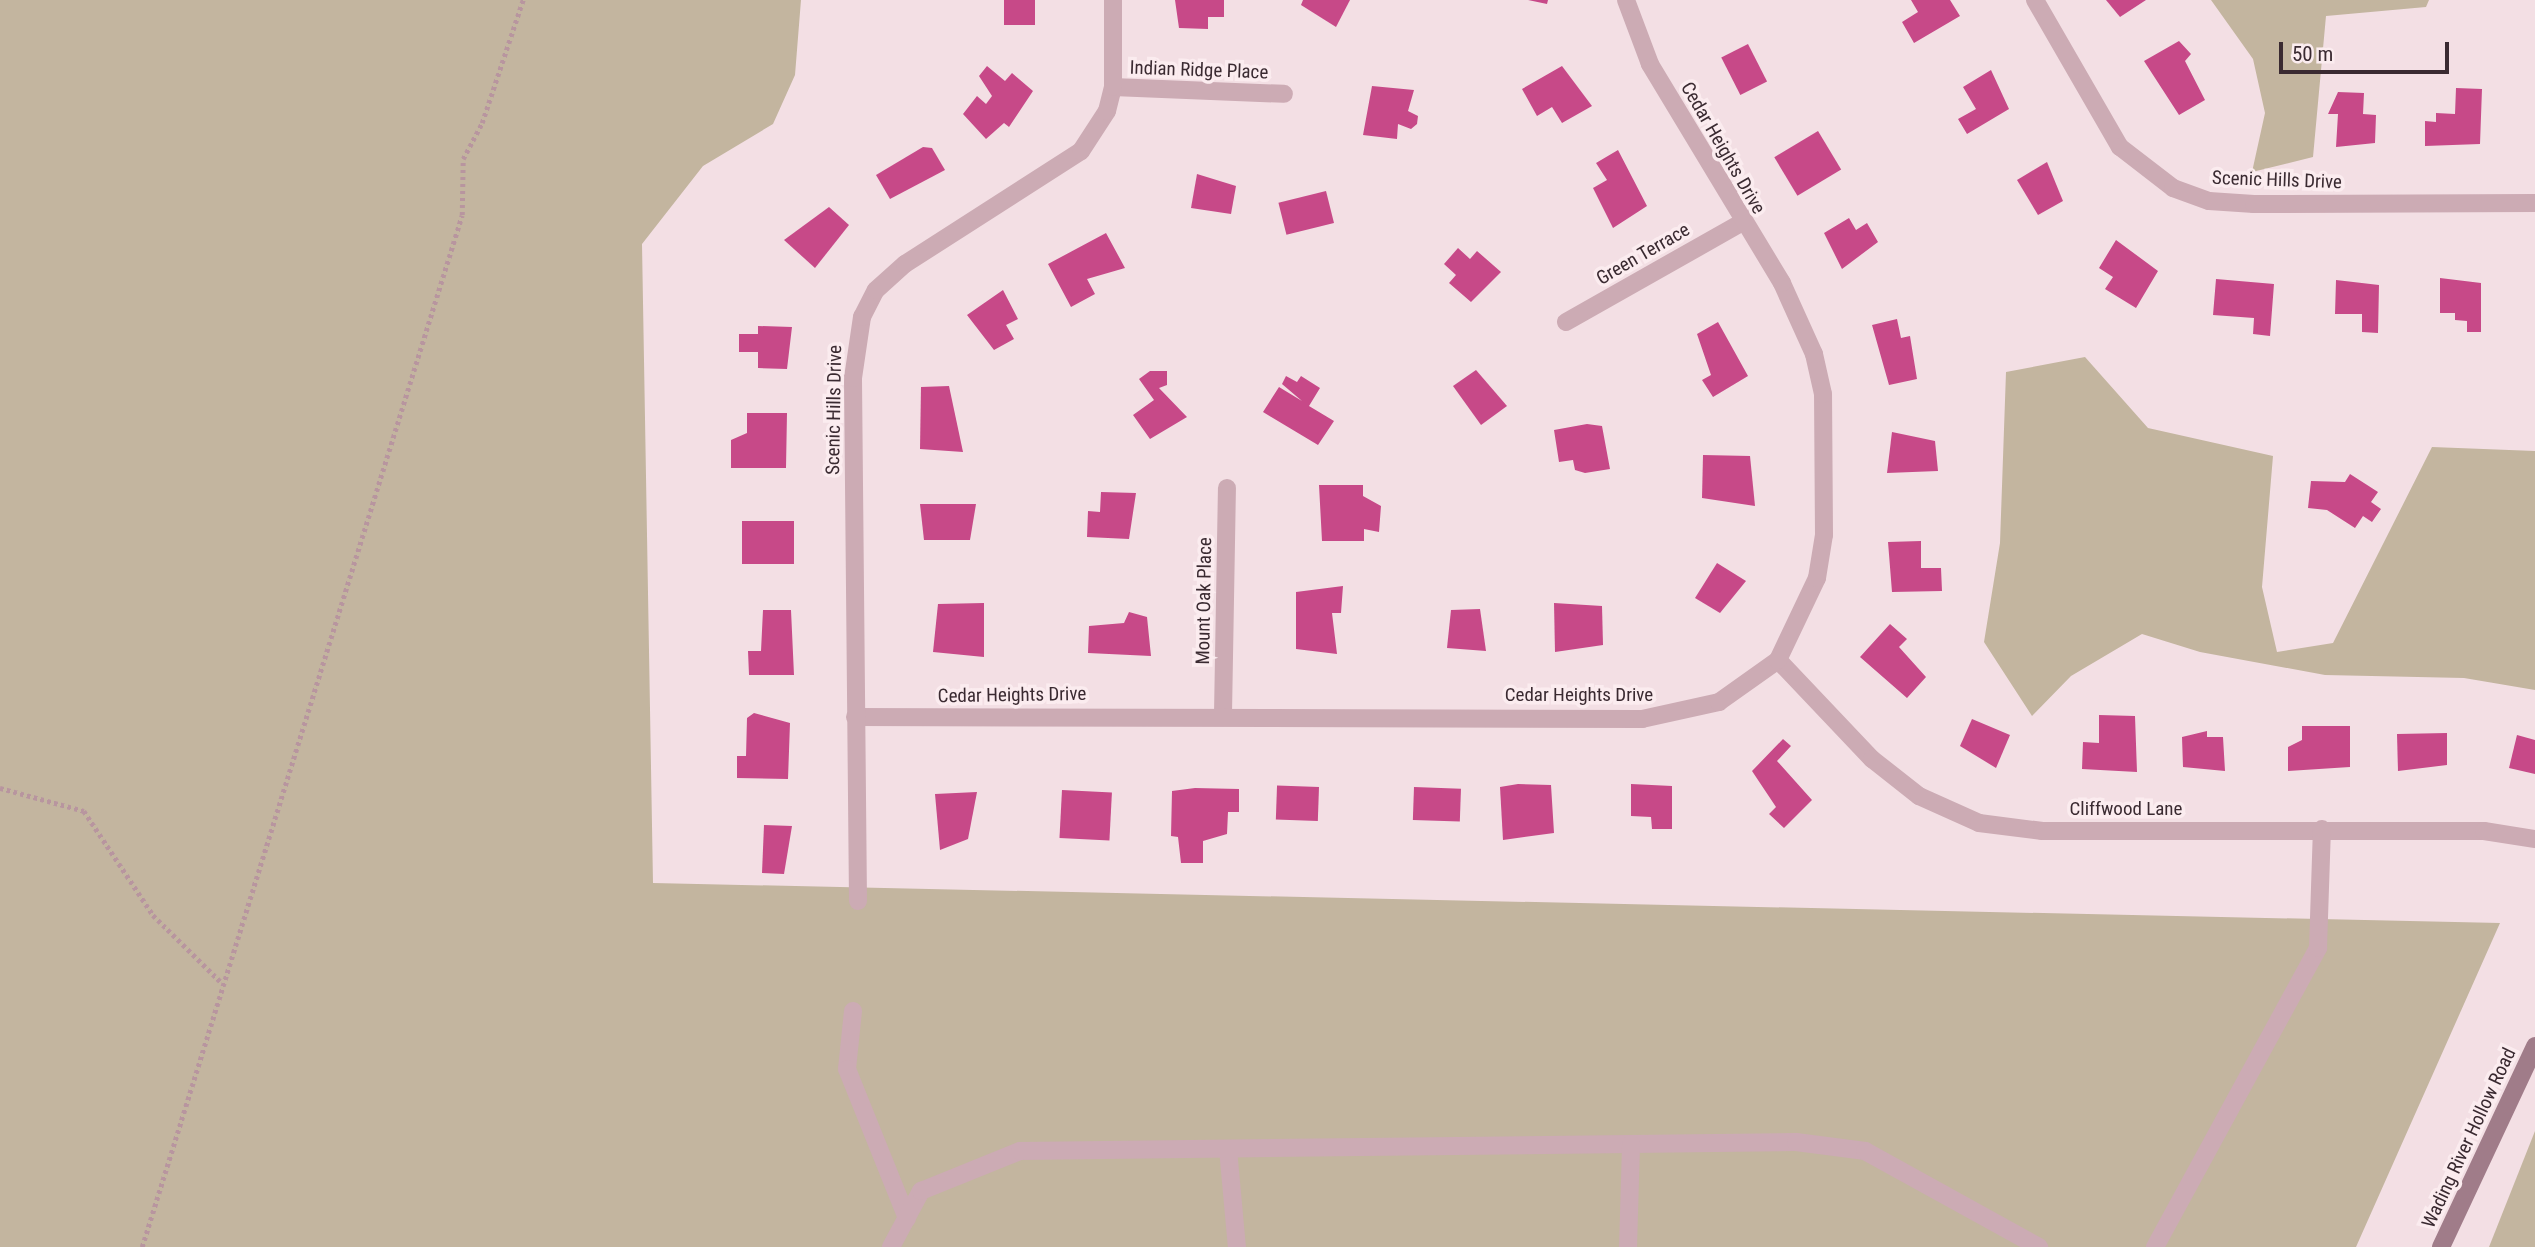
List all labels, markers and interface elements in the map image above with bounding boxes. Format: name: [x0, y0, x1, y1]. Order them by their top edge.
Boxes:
scale bar: [2283, 28, 2453, 72]
text: 50 m: [2292, 42, 2333, 66]
street label: Indian Ridge Place: [1129, 56, 1269, 84]
street label: Cedar Heights Drive: [1676, 78, 1770, 218]
street label: Scenic Hills Drive: [2212, 166, 2342, 194]
street label: Green Terrace: [1592, 218, 1694, 290]
street label: Scenic Hills Drive: [821, 345, 847, 475]
street label: Mount Oak Place: [1191, 537, 1217, 665]
street label: Cedar Heights Drive: [938, 682, 1086, 708]
street label: Cedar Heights Drive: [1505, 684, 1653, 706]
street label: Cliffwood Lane: [2070, 798, 2182, 820]
street label: Wading River Hollow Road: [2417, 1044, 2521, 1232]

